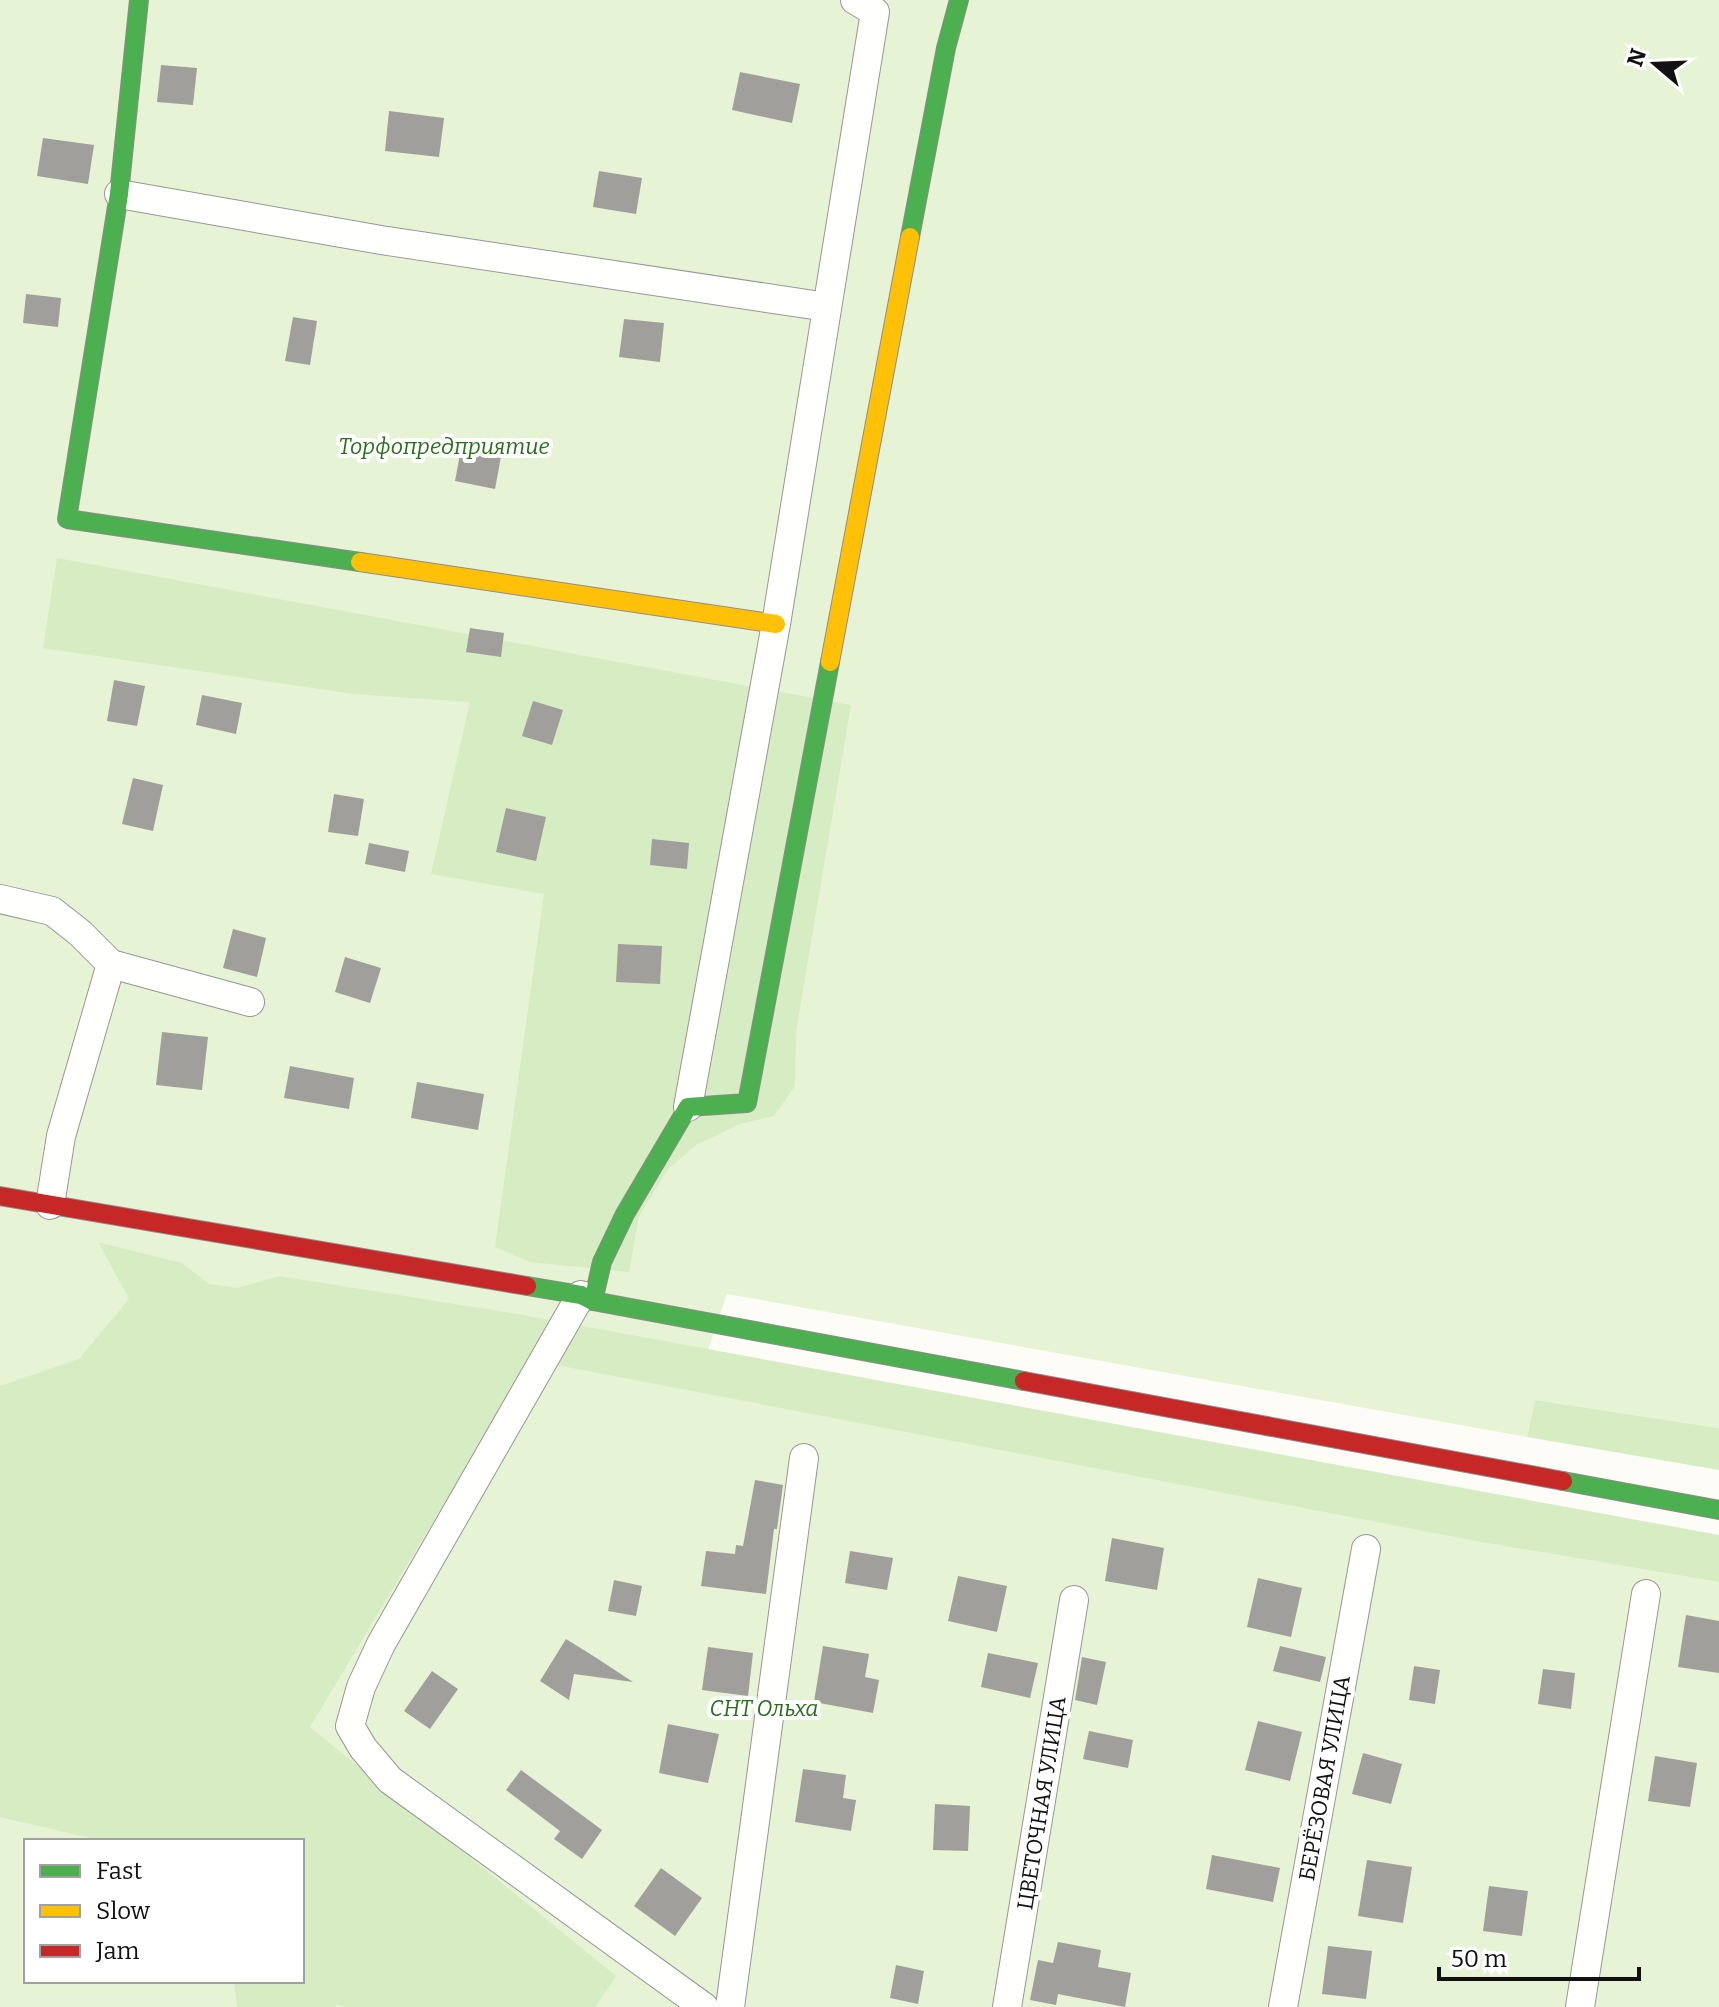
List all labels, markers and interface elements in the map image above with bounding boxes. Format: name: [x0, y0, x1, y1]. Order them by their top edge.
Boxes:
north arrow: [1615, 24, 1695, 104]
text: N: [1621, 45, 1652, 70]
park label: Торфопредприятие: [338, 433, 550, 460]
street label: БЕРЁЗОВАЯ УЛИЦА: [1293, 1673, 1356, 1883]
street label: ЦВЕТОЧНАЯ УЛИЦА: [1011, 1694, 1072, 1912]
park label: СНТ Ольха: [710, 1695, 818, 1722]
legend: [24, 1839, 304, 1983]
text: Fast: [96, 1857, 142, 1885]
text: Slow: [96, 1897, 151, 1925]
scale bar: [1439, 1931, 1639, 1981]
text: Jam: [95, 1937, 140, 1965]
text: 50 m: [1451, 1945, 1507, 1973]

